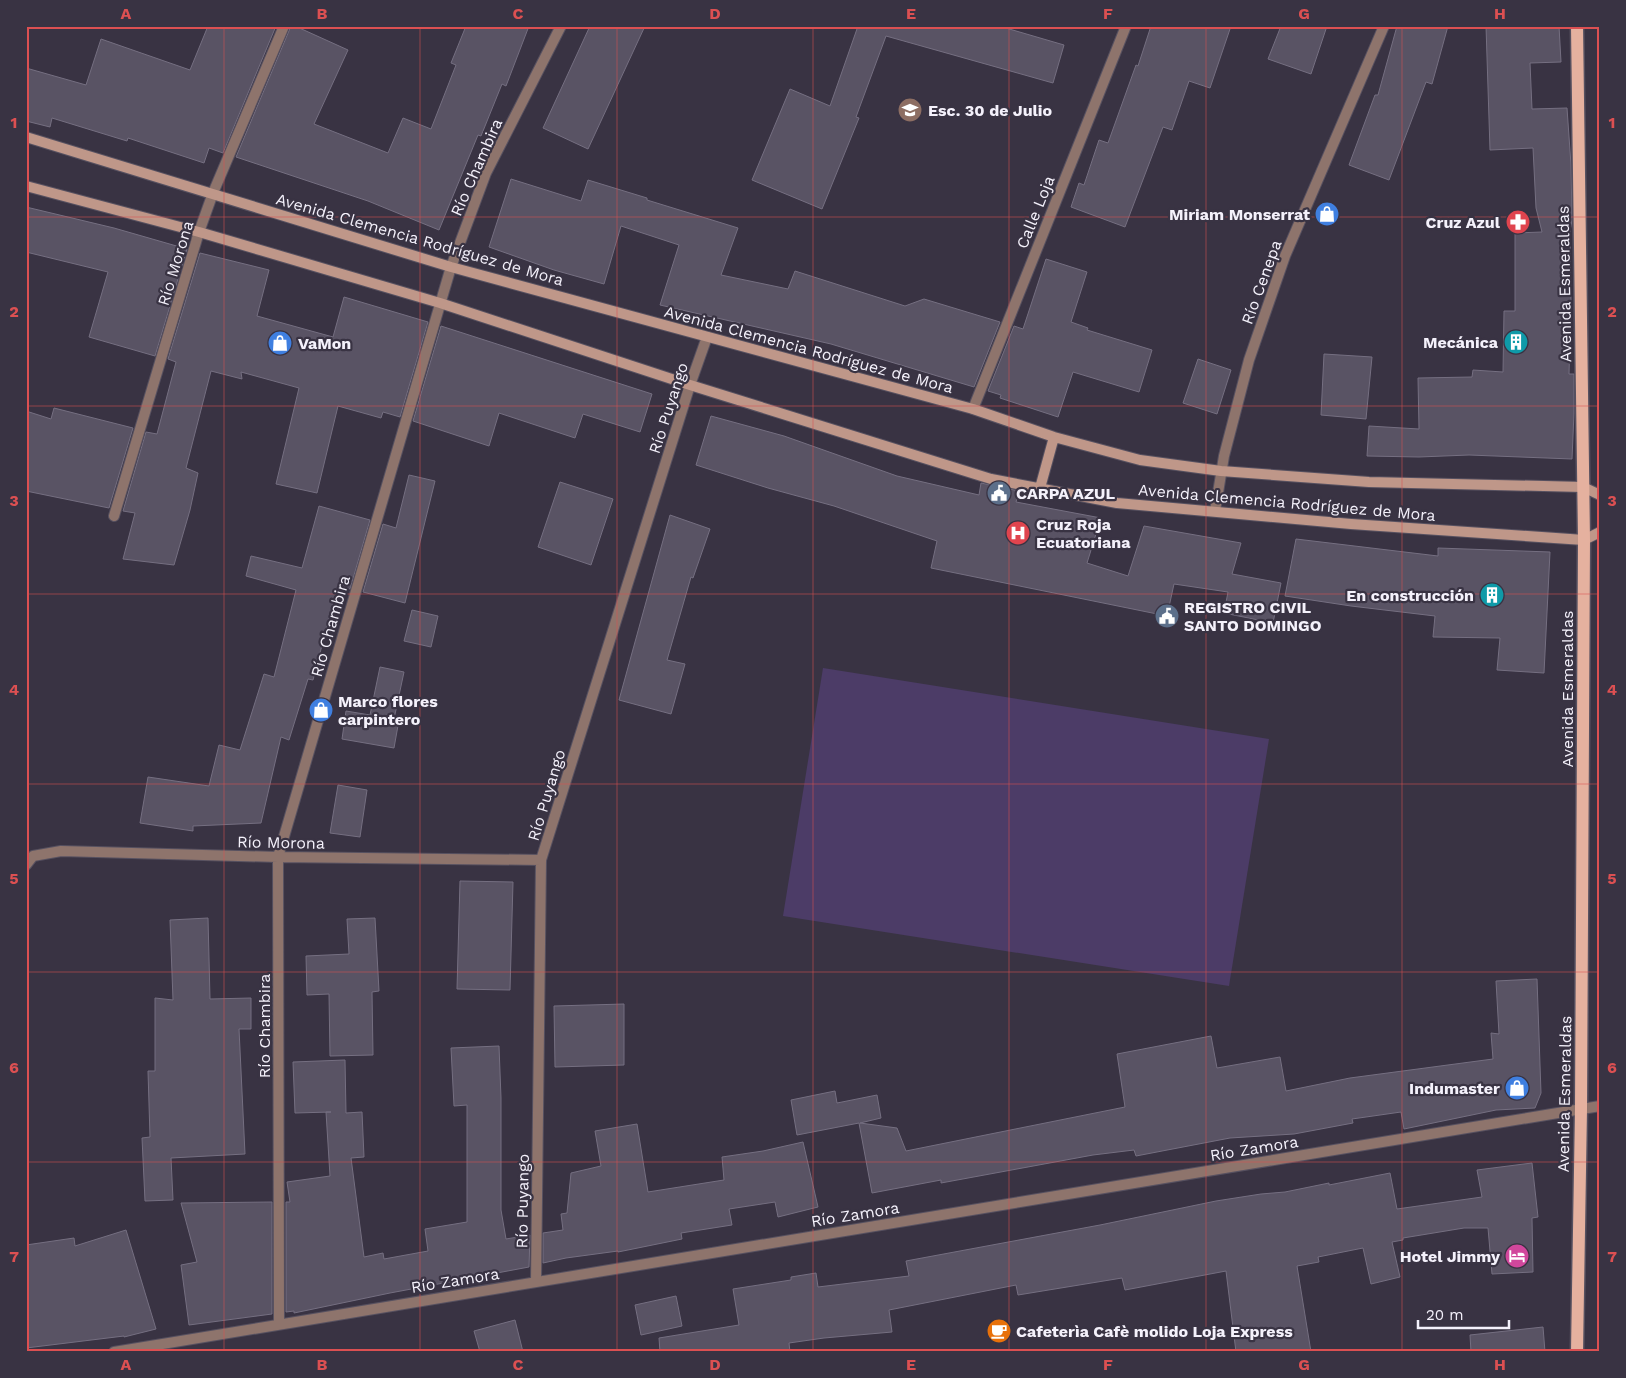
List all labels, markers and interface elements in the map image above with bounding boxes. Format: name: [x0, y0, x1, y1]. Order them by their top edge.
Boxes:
text: A: [121, 4, 132, 23]
text: B: [317, 4, 328, 23]
text: C: [513, 4, 524, 23]
text: D: [709, 4, 721, 23]
text: E: [906, 4, 916, 23]
text: F: [1103, 4, 1113, 23]
text: G: [1298, 4, 1310, 23]
text: H: [1494, 4, 1506, 23]
school or university icon: Esc. 30 de Julio: [897, 97, 923, 123]
place label: Esc. 30 de Julio: [928, 101, 1052, 120]
text: 1: [11, 113, 17, 132]
text: 1: [1609, 113, 1615, 132]
street label: Río Chambira: [446, 116, 506, 219]
street label: Calle Loja: [1012, 173, 1059, 251]
street label: Avenida Clemencia Rodríguez de Mora: [274, 189, 566, 290]
shop icon: Miriam Monserrat: [1314, 201, 1340, 227]
place label: Miriam Monserrat: [1169, 205, 1310, 224]
street label: Avenida Esmeraldas: [1554, 205, 1575, 363]
pharmacy icon: Cruz Azul: [1505, 209, 1531, 235]
place label: Cruz Azul: [1426, 213, 1501, 232]
street label: Río Morona: [154, 218, 197, 308]
street label: Río Cenepa: [1237, 237, 1285, 327]
text: 2: [9, 302, 19, 321]
street label: Avenida Clemencia Rodríguez de Mora: [662, 302, 955, 397]
text: 2: [1607, 302, 1617, 321]
building icon: Mecánica: [1503, 329, 1529, 355]
shop icon: VaMon: [267, 330, 293, 356]
place label: Mecánica: [1423, 333, 1499, 352]
place label: VaMon: [298, 334, 351, 353]
street label: Río Puyango: [645, 360, 692, 456]
public building icon: CARPA AZUL: [986, 480, 1012, 506]
street label: Avenida Clemencia Rodríguez de Mora: [1138, 480, 1436, 525]
place label: CARPA AZUL: [1016, 484, 1115, 503]
text: 3: [9, 491, 19, 510]
text: 3: [1607, 491, 1617, 510]
place label: Cruz Roja Ecuatoriana: [1036, 515, 1131, 552]
hospital icon: Cruz Roja Ecuatoriana: [1005, 520, 1031, 546]
street label: Río Chambira: [307, 573, 354, 679]
building icon: En construcción: [1479, 582, 1505, 608]
place label: En construcción: [1346, 586, 1474, 605]
place label: REGISTRO CIVIL SANTO DOMINGO: [1184, 598, 1322, 635]
public building icon: REGISTRO CIVIL SANTO DOMINGO: [1154, 603, 1180, 629]
street label: Avenida Esmeraldas: [1558, 611, 1577, 767]
text: 4: [9, 680, 19, 699]
text: 4: [1607, 680, 1617, 699]
place label: Marco flores carpintero: [338, 692, 438, 729]
shop icon: Marco flores carpintero: [308, 697, 334, 723]
street label: Río Puyango: [524, 747, 569, 843]
street label: Río Morona: [237, 832, 325, 853]
text: 5: [9, 869, 19, 888]
text: 5: [1607, 869, 1617, 888]
street label: Río Chambira: [255, 974, 274, 1078]
street label: Avenida Esmeraldas: [1554, 1015, 1575, 1173]
text: 6: [9, 1058, 19, 1077]
text: 6: [1607, 1058, 1617, 1077]
shop icon: Indumaster: [1504, 1075, 1530, 1101]
place label: Indumaster: [1409, 1079, 1500, 1098]
street label: Río Zamora: [1209, 1132, 1300, 1165]
street label: Río Puyango: [512, 1154, 533, 1248]
street label: Río Zamora: [810, 1198, 901, 1231]
hotel icon: Hotel Jimmy: [1504, 1243, 1530, 1269]
text: 7: [9, 1247, 19, 1266]
place label: Hotel Jimmy: [1400, 1247, 1501, 1266]
text: 7: [1607, 1247, 1617, 1266]
street label: Río Zamora: [410, 1264, 501, 1297]
scale bar: [1418, 1298, 1510, 1330]
text: 20 m: [1426, 1306, 1464, 1324]
cafe icon: Cafeterìa Cafè molido Loja Express: [986, 1318, 1012, 1344]
place label: Cafeterìa Cafè molido Loja Express: [1016, 1322, 1293, 1341]
text: A: [121, 1355, 132, 1374]
text: B: [317, 1355, 328, 1374]
text: C: [513, 1355, 524, 1374]
text: D: [709, 1355, 721, 1374]
text: E: [906, 1355, 916, 1374]
text: F: [1103, 1355, 1113, 1374]
text: G: [1298, 1355, 1310, 1374]
text: H: [1494, 1355, 1506, 1374]

